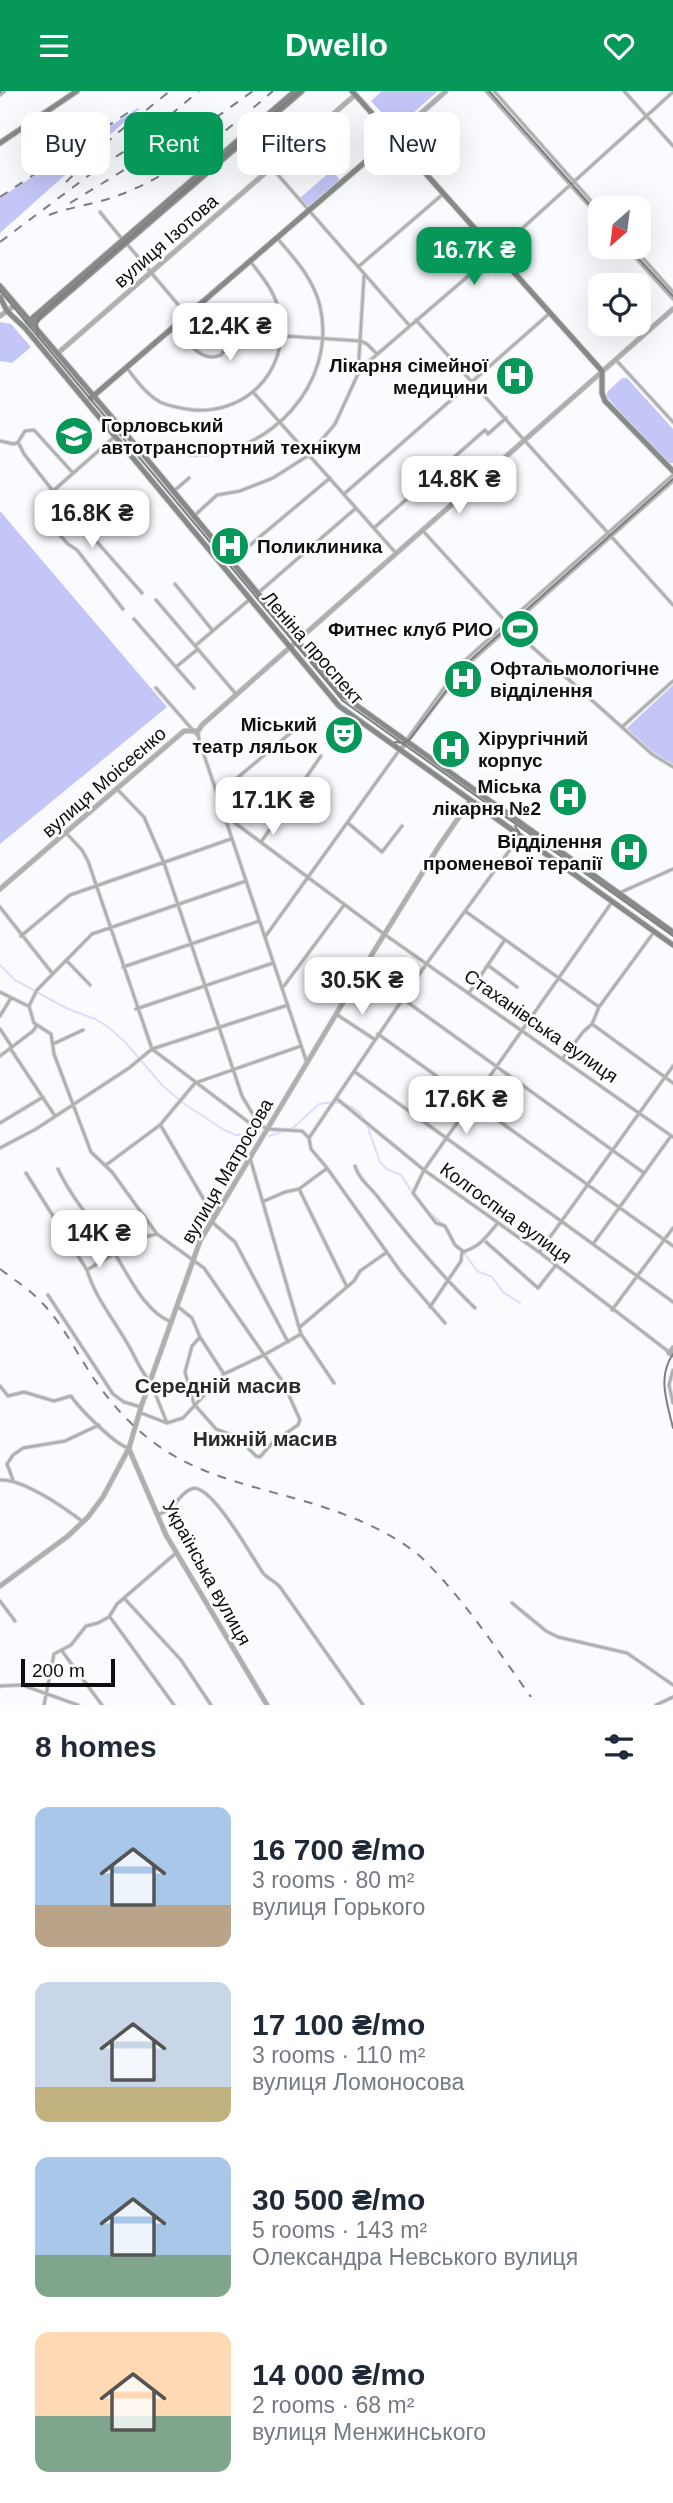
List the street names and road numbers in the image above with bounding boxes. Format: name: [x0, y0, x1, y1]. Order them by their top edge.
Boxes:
street label: вулиця Ізотова: [110, 190, 222, 292]
street label: Леніна проспект: [258, 587, 368, 709]
street label: вулиця Моісеєнко: [38, 723, 170, 841]
street label: Стаханівська вулиця: [460, 965, 622, 1087]
street label: вулиця Матросова: [177, 1095, 277, 1247]
street label: Колгоспна вулиця: [436, 1158, 576, 1268]
street label: Українська вулиця: [159, 1497, 255, 1649]

